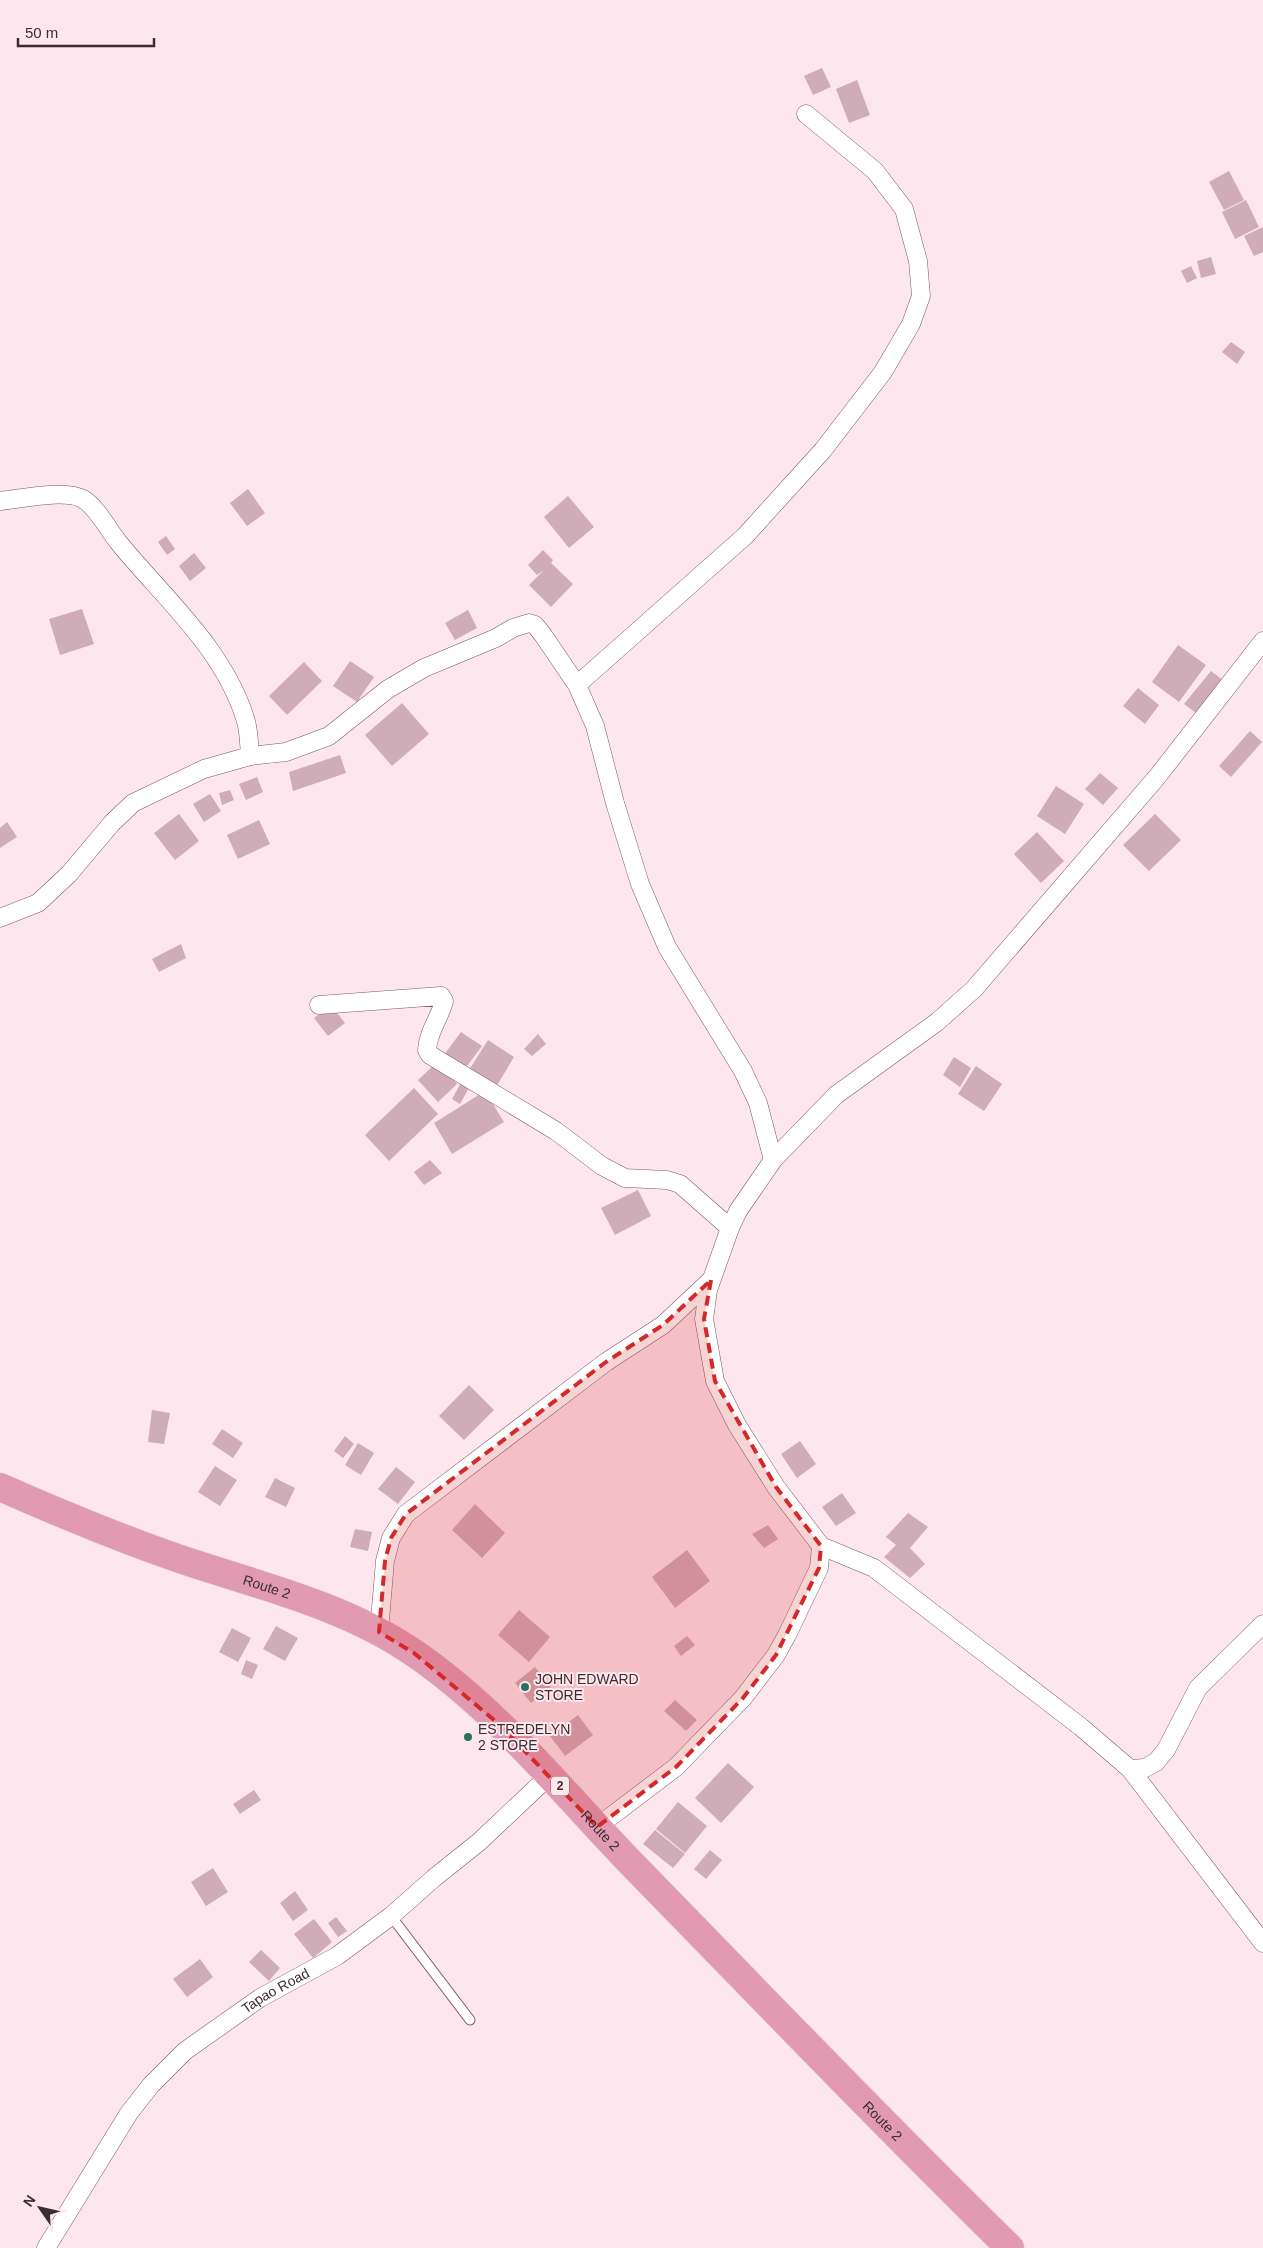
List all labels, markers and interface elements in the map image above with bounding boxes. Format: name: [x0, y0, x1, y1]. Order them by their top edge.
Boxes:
scale bar: [18, 15, 154, 47]
text: 50 m: [25, 24, 58, 41]
street label: Route 2: [241, 1572, 293, 1602]
place label: JOHN EDWARD STORE: [535, 1671, 639, 1703]
marker: JOHN EDWARD STORE: [519, 1681, 531, 1693]
place label: ESTREDELYN 2 STORE: [478, 1721, 570, 1753]
marker: ESTREDELYN 2 STORE: [462, 1731, 474, 1743]
road number: 2: [551, 1776, 569, 1795]
street label: Route 2: [578, 1807, 623, 1854]
street label: Tapao Road: [238, 1965, 312, 2017]
street label: Route 2: [860, 2098, 906, 2144]
north arrow: [15, 2183, 65, 2233]
text: N: [20, 2192, 39, 2209]

